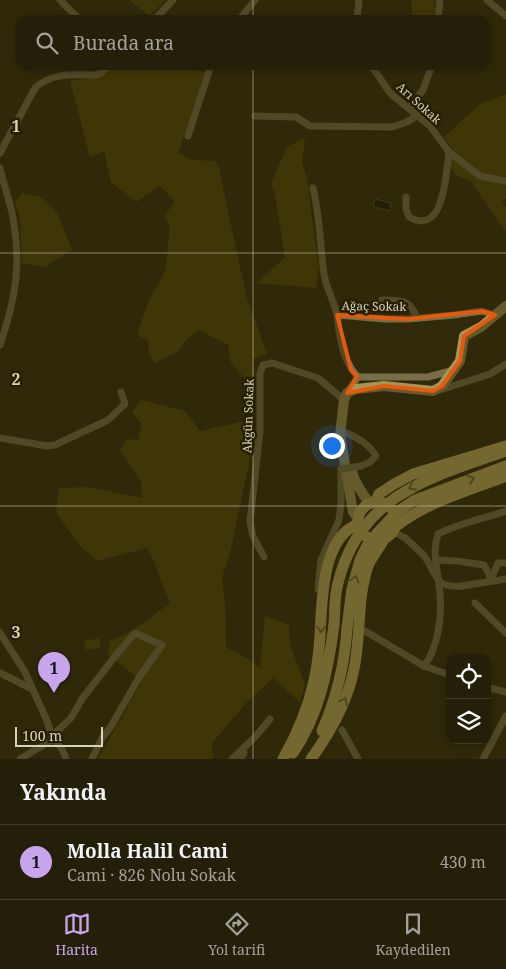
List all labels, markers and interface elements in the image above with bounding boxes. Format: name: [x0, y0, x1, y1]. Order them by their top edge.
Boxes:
search box: [15, 15, 491, 70]
icon: search: [33, 29, 61, 57]
text: Burada ara: [73, 30, 174, 56]
street label: Arı Sokak: [393, 78, 446, 128]
text: 1: [11, 115, 21, 137]
street label: Ağaç Sokak: [341, 297, 407, 315]
text: 2: [11, 368, 21, 390]
street label: Akgün Sokak: [238, 378, 258, 453]
your location: [319, 433, 345, 459]
one-way arrow: [466, 475, 474, 485]
one-way arrow: [408, 481, 417, 491]
one-way arrow: [349, 576, 359, 584]
text: 3: [11, 621, 21, 643]
one-way arrow: [315, 625, 326, 633]
pin: 1: [38, 652, 70, 693]
map controls: [446, 654, 491, 744]
button: locate: [446, 654, 491, 699]
one-way arrow: [337, 697, 348, 706]
button: layers: [446, 699, 491, 744]
scale bar: [15, 724, 102, 747]
text: 100 m: [22, 726, 62, 745]
text: Yakında: [20, 778, 107, 806]
text: Molla Halil Cami: [67, 838, 228, 864]
text: 1: [31, 851, 41, 873]
text: 430 m: [440, 851, 486, 873]
text: Cami · 826 Nolu Sokak: [67, 864, 236, 886]
tab: Harita: [55, 910, 98, 959]
tab: Yol tarifi: [208, 910, 265, 959]
tab: Kaydedilen: [376, 910, 451, 959]

